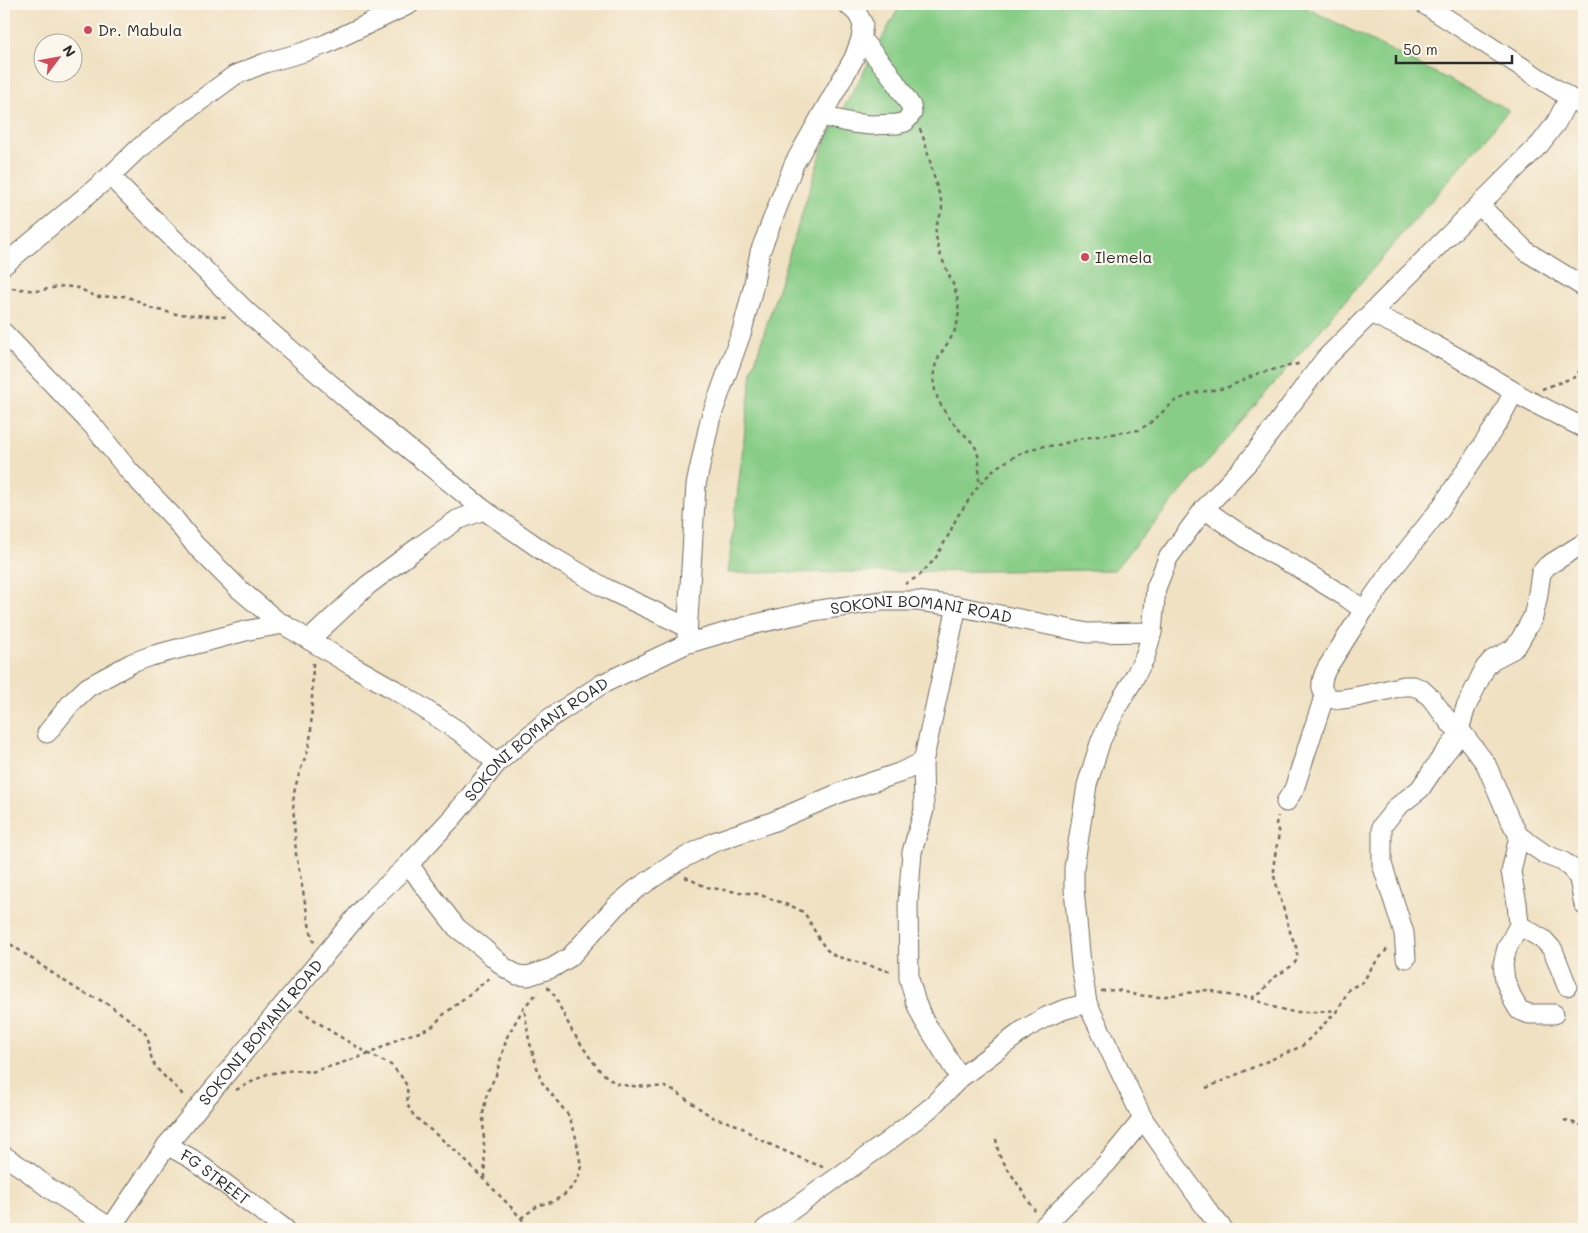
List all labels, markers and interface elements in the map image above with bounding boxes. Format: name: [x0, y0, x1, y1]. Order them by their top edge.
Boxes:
place label: Dr. Mabula: [98, 19, 183, 40]
marker: Dr. Mabula: [82, 24, 94, 36]
north arrow: [32, 32, 82, 82]
scale bar: [1396, 32, 1512, 64]
text: 50 m: [1403, 39, 1438, 59]
text: N: [59, 41, 80, 60]
place label: Ilemela: [1095, 246, 1153, 267]
marker: Ilemela: [1079, 251, 1091, 263]
street label: SOKONI BOMANI ROAD: [829, 590, 1014, 627]
street label: SOKONI BOMANI ROAD: [459, 672, 612, 805]
street label: SOKONI BOMANI ROAD: [193, 955, 327, 1109]
street label: FG STREET: [177, 1144, 255, 1209]

